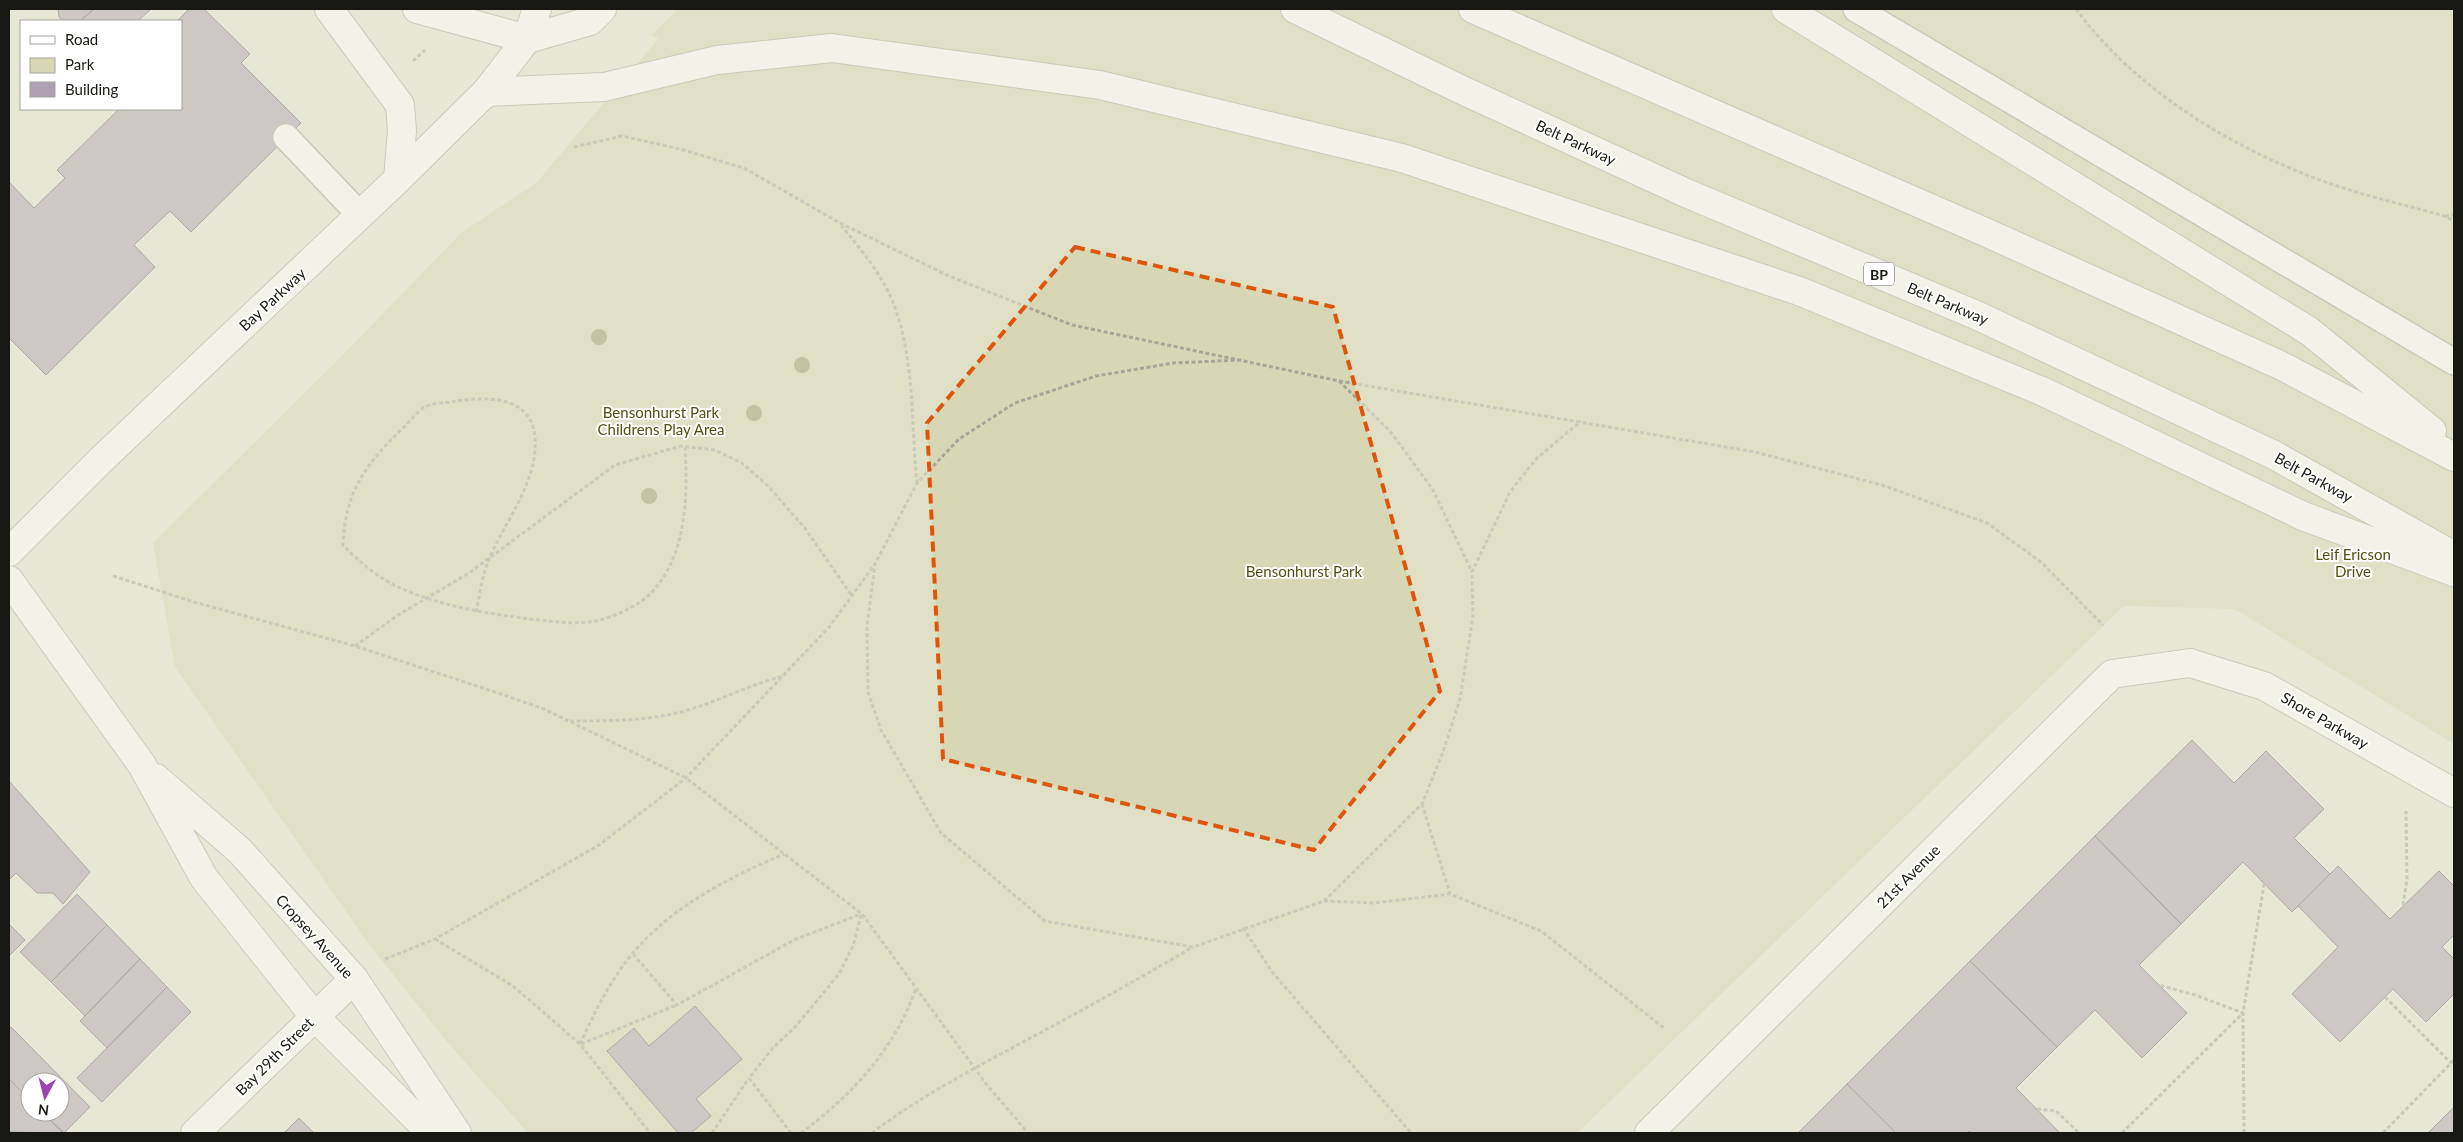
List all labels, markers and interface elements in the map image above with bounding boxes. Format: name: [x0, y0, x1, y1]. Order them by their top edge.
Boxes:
legend: [20, 20, 182, 110]
text: Road: [65, 30, 98, 48]
text: Park: [65, 55, 95, 73]
text: Building: [65, 80, 118, 98]
street label: Belt Parkway: [1533, 116, 1619, 168]
road number: BP: [1864, 262, 1894, 286]
street label: Bay Parkway: [235, 264, 309, 334]
street label: Belt Parkway: [1905, 278, 1991, 328]
park label: Bensonhurst Park Childrens Play Area: [598, 403, 724, 438]
street label: Belt Parkway: [2272, 448, 2356, 506]
park label: Leif Ericson Drive: [2315, 545, 2391, 580]
park label: Bensonhurst Park: [1246, 562, 1363, 580]
street label: Shore Parkway: [2278, 688, 2372, 752]
street label: 21st Avenue: [1873, 840, 1944, 911]
street label: Cropsey Avenue: [273, 890, 357, 982]
street label: Bay 29th Street: [231, 1013, 317, 1099]
north arrow: [20, 1072, 70, 1122]
text: N: [37, 1101, 50, 1119]

